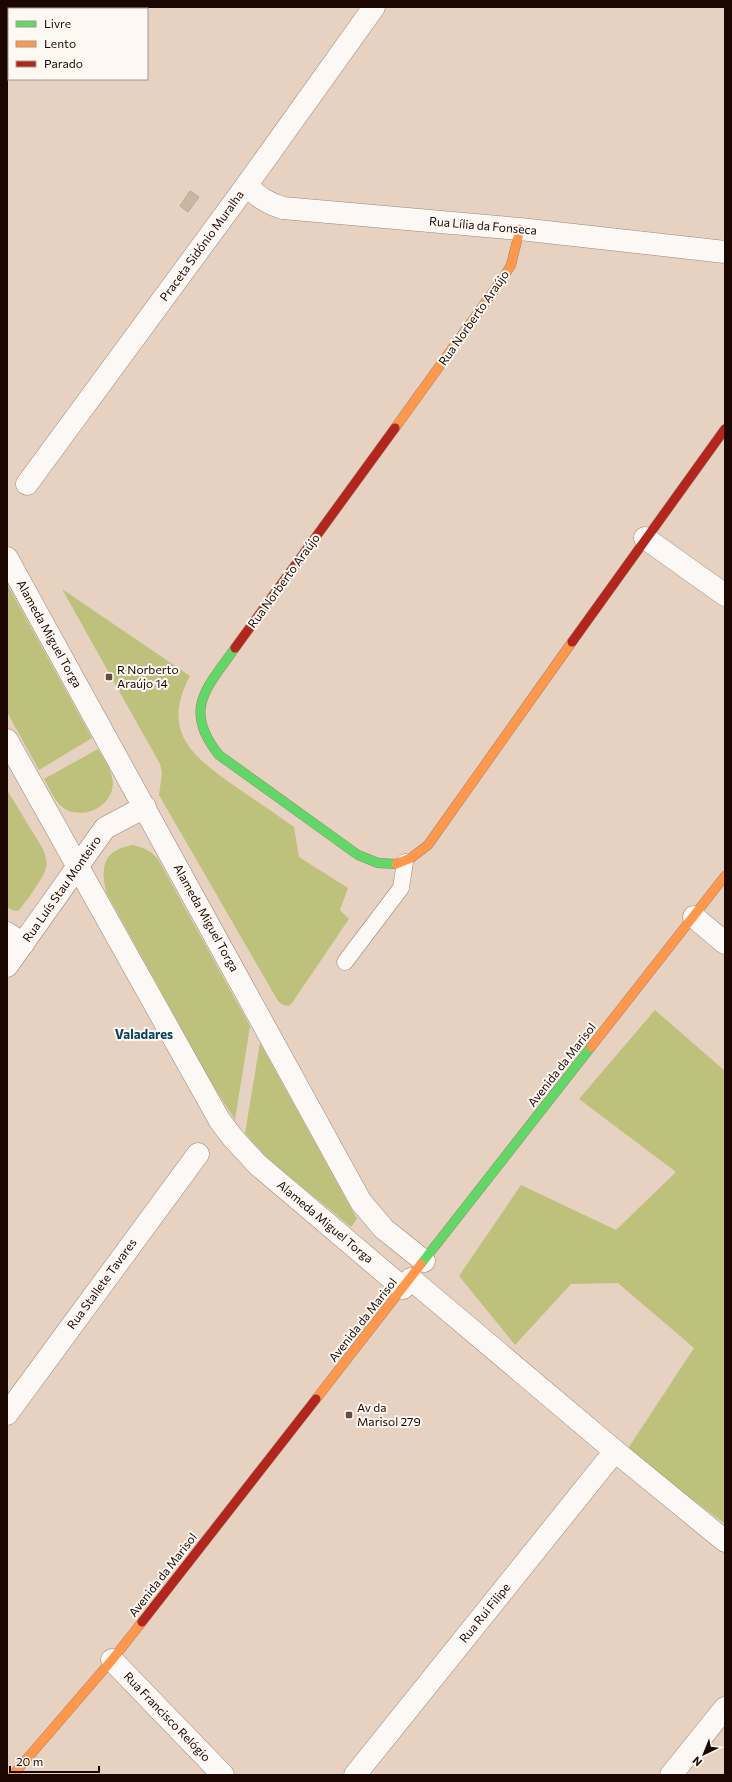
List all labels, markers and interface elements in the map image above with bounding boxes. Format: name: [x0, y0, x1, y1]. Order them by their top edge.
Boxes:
legend: [8, 8, 148, 80]
text: Livre: [44, 16, 71, 30]
text: Lento: [44, 36, 76, 50]
text: Parado: [44, 56, 83, 70]
street label: Praceta Sidónio Muralha: [156, 187, 246, 303]
street label: Rua Lília da Fonseca: [429, 213, 538, 237]
street label: Rua Norberto Araújo: [435, 267, 511, 368]
street label: Rua Norberto Araújo: [244, 531, 322, 630]
street label: Alameda Miguel Torga: [14, 577, 85, 690]
place label: R Norberto Araújo 14: [117, 662, 179, 690]
marker: R Norberto Araújo 14: [104, 672, 114, 682]
street label: Rua Luís Stau Monteiro: [19, 833, 103, 944]
street label: Alameda Miguel Torga: [171, 861, 242, 974]
street label: Avenida da Marisol: [524, 1020, 598, 1109]
district label: Valadares: [115, 1026, 173, 1042]
street label: Alameda Miguel Torga: [275, 1177, 376, 1265]
street label: Rua Stallete Tavares: [64, 1235, 139, 1331]
street label: Avenida da Marisol: [325, 1275, 399, 1364]
place label: Av da Marisol 279: [357, 1400, 421, 1428]
marker: Av da Marisol 279: [344, 1410, 354, 1420]
street label: Avenida da Marisol: [125, 1530, 199, 1619]
street label: Rua Rui Filipe: [456, 1580, 513, 1645]
street label: Rua Francisco Relógio: [121, 1669, 214, 1764]
north arrow: [684, 1734, 724, 1774]
scale bar: [10, 1748, 99, 1774]
text: 20 m: [16, 1754, 43, 1768]
text: N: [689, 1754, 704, 1769]

